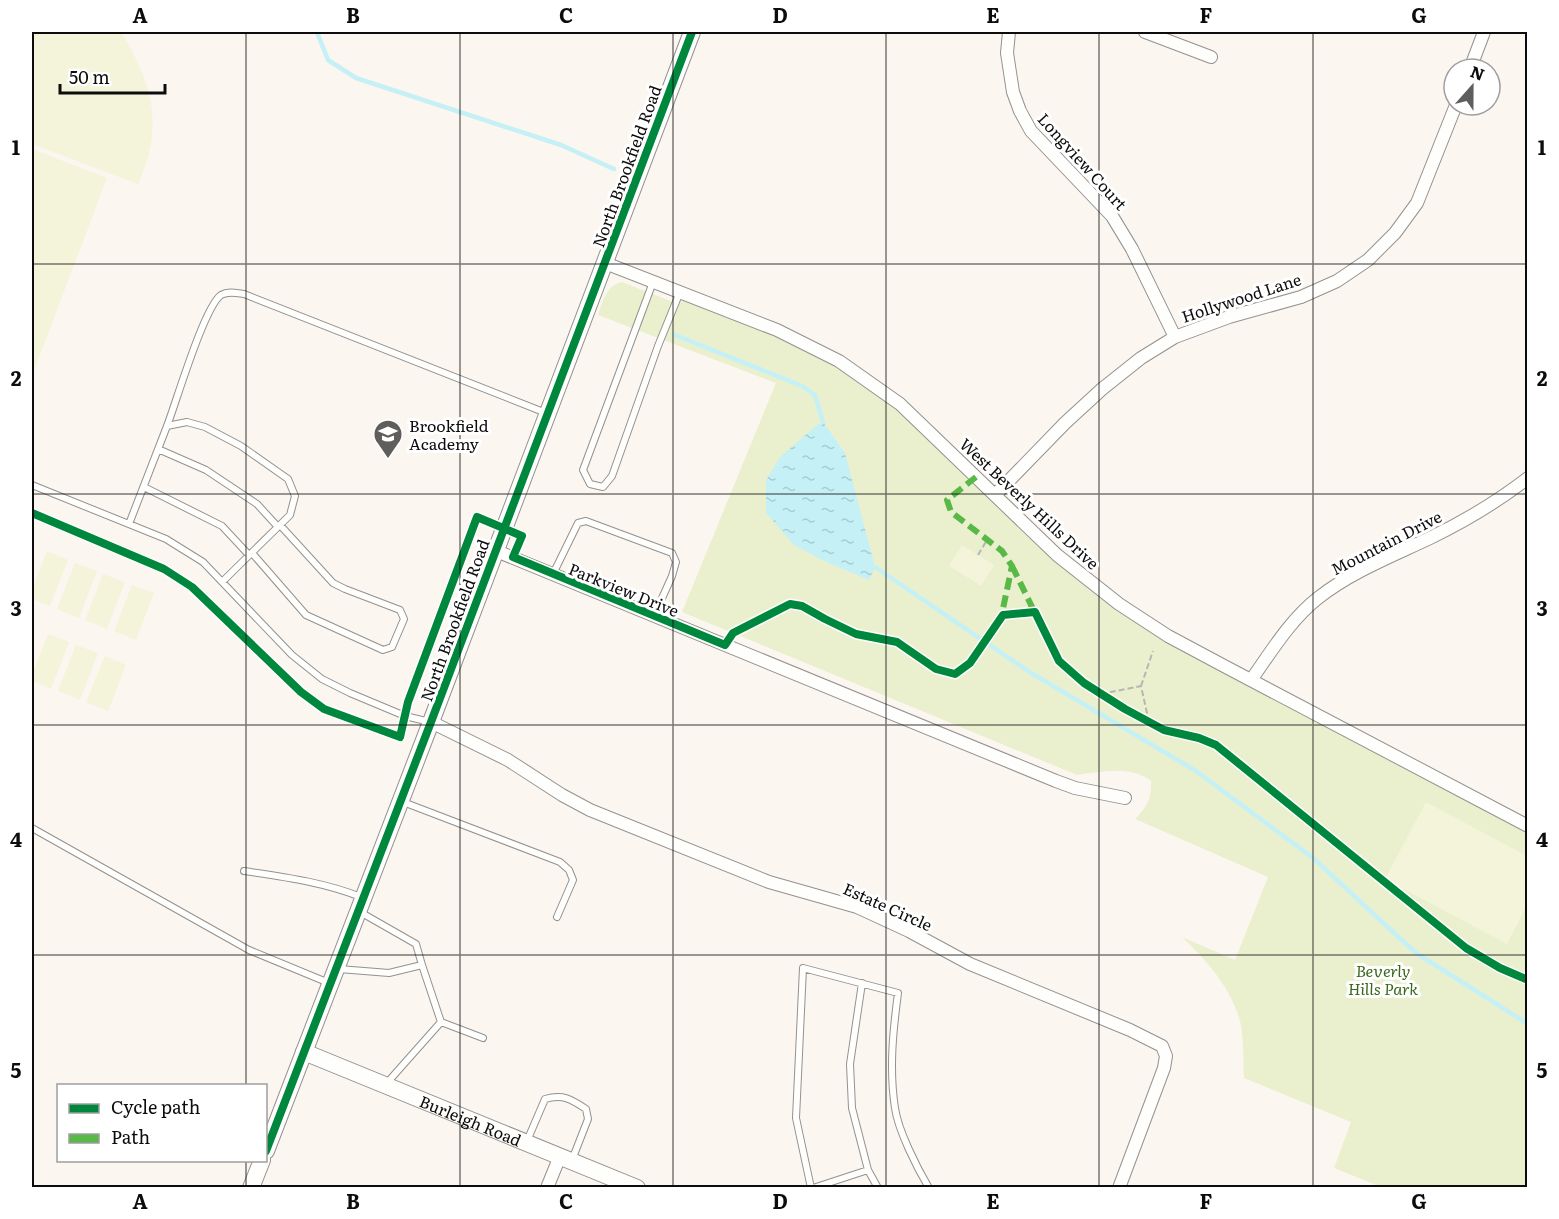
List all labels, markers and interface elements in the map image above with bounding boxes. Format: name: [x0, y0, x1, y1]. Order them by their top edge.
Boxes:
text: A: [132, 0, 148, 29]
text: B: [346, 0, 360, 29]
text: C: [559, 0, 573, 29]
text: D: [772, 0, 788, 29]
text: E: [986, 0, 1000, 29]
text: F: [1200, 0, 1213, 29]
text: G: [1411, 0, 1427, 29]
scale bar: [60, 57, 165, 95]
north arrow: [1442, 57, 1502, 117]
text: N: [1467, 58, 1488, 86]
text: 50 m: [69, 63, 110, 90]
street label: North Brookfield Road: [585, 81, 667, 251]
street label: Longview Court: [1033, 107, 1134, 215]
text: 1: [12, 131, 20, 161]
text: 1: [1538, 131, 1546, 161]
street label: Hollywood Lane: [1178, 266, 1304, 328]
text: 2: [11, 362, 22, 392]
text: 2: [1537, 362, 1548, 392]
place label: Brookfield Academy: [409, 413, 489, 455]
school or university icon: Brookfield Academy: [372, 418, 404, 460]
street label: West Beverly Hills Drive: [955, 432, 1105, 574]
street label: Mountain Drive: [1326, 504, 1446, 580]
street label: North Brookfield Road: [413, 535, 495, 705]
street label: Parkview Drive: [565, 556, 683, 622]
text: 3: [10, 592, 22, 622]
text: 3: [1536, 592, 1548, 622]
text: 4: [10, 823, 22, 853]
text: 4: [1536, 823, 1548, 853]
street label: Estate Circle: [840, 876, 936, 936]
park label: Beverly Hills Park: [1348, 958, 1418, 1000]
text: 5: [11, 1054, 22, 1084]
text: 5: [1537, 1054, 1548, 1084]
legend: [57, 1084, 267, 1162]
street label: Burleigh Road: [416, 1088, 525, 1152]
text: Cycle path: [111, 1093, 200, 1120]
text: Path: [111, 1123, 150, 1150]
text: A: [132, 1185, 148, 1215]
text: B: [346, 1185, 360, 1215]
text: C: [559, 1185, 573, 1215]
text: D: [772, 1185, 788, 1215]
text: E: [986, 1185, 1000, 1215]
text: F: [1200, 1185, 1213, 1215]
text: G: [1411, 1185, 1427, 1215]

